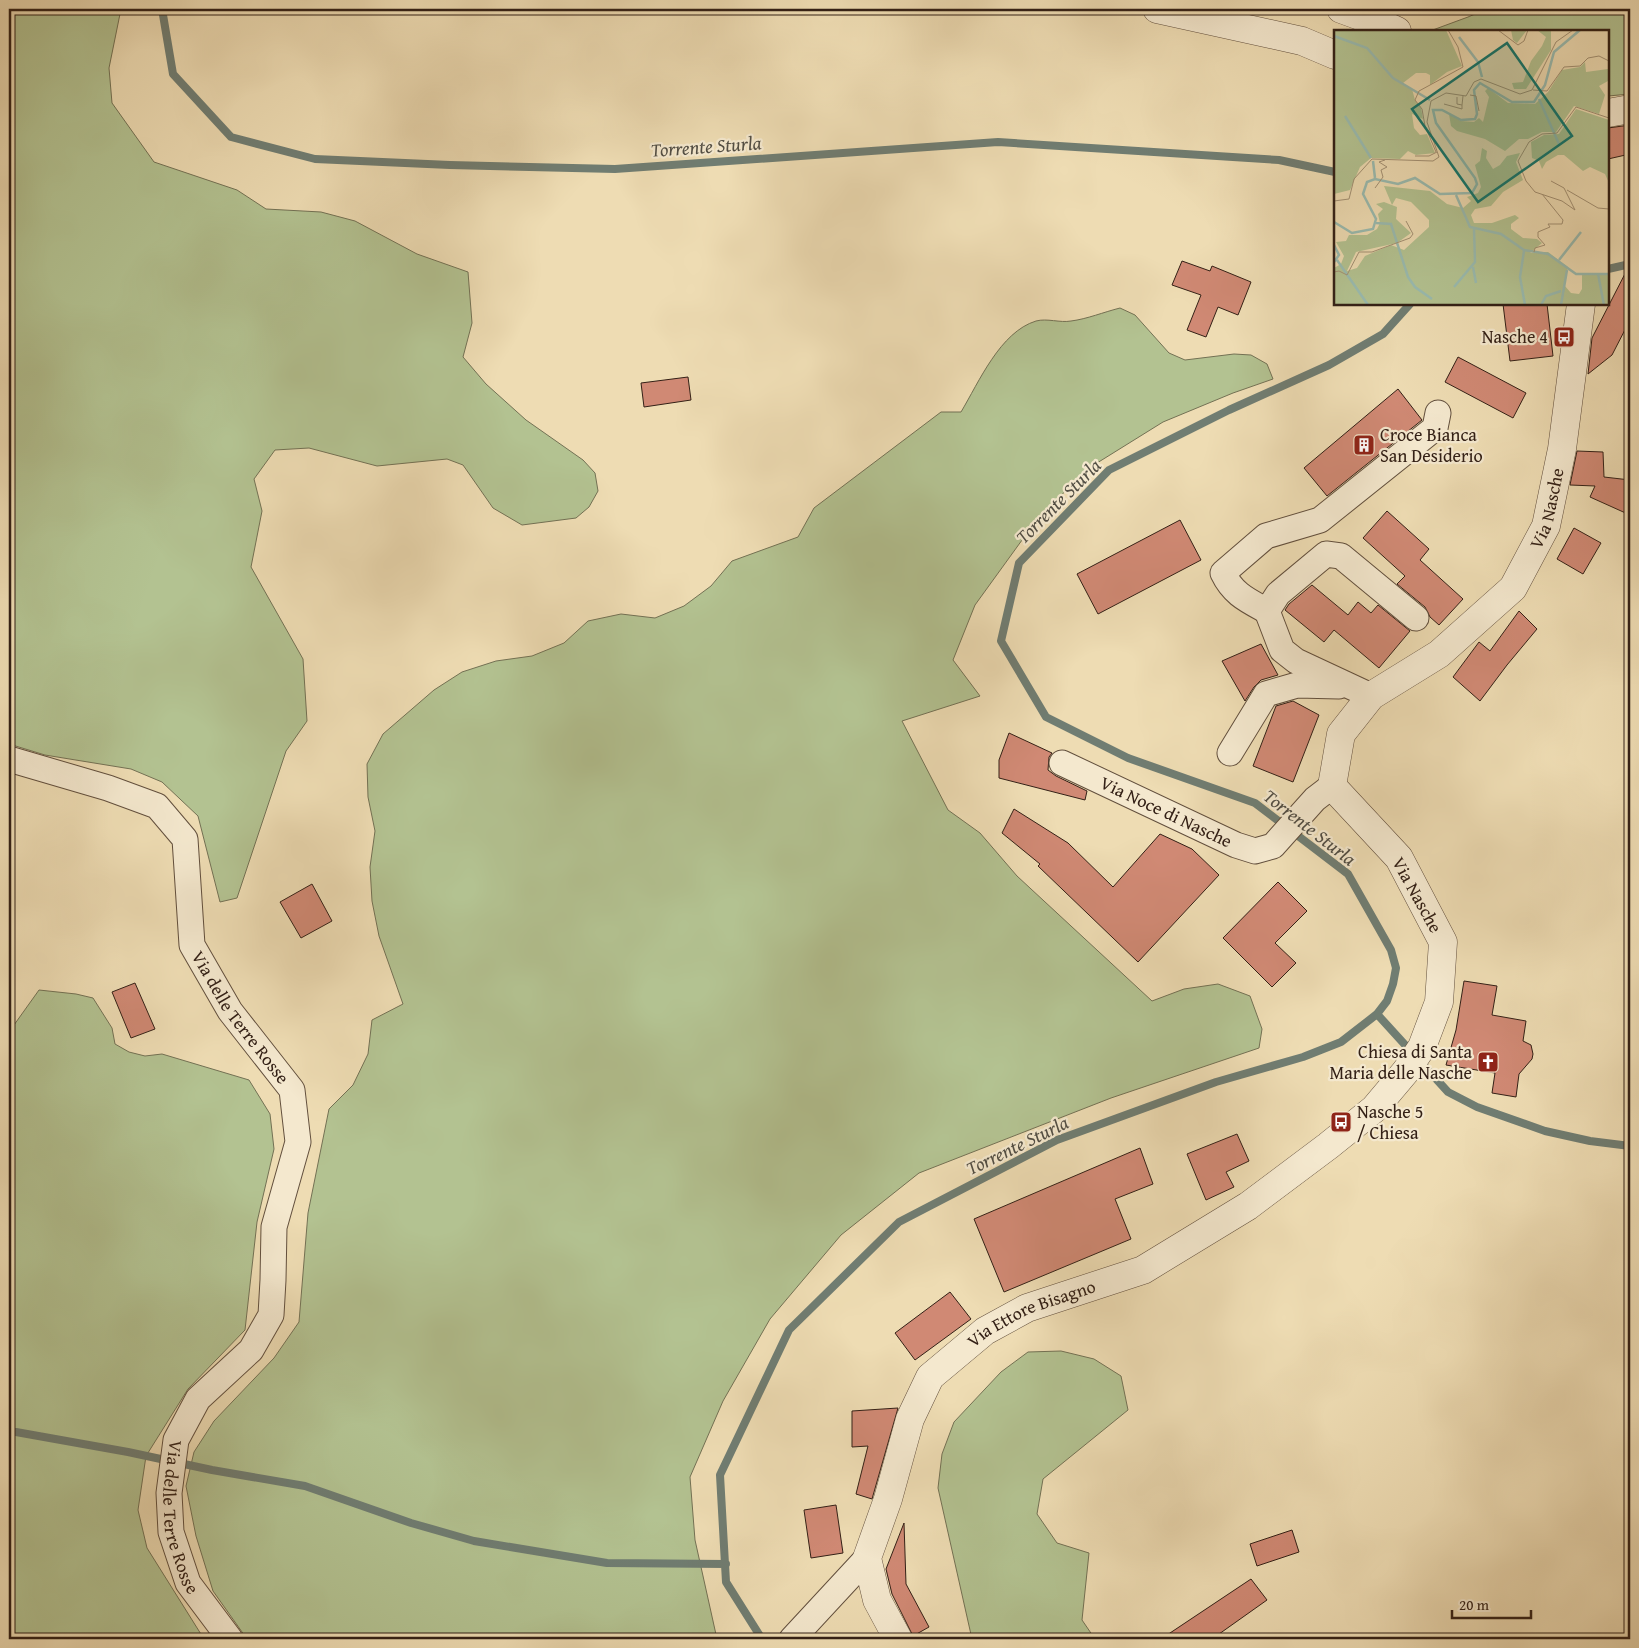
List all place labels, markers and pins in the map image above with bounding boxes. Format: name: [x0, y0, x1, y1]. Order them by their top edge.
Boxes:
place label: Nasche 4: [1482, 323, 1548, 350]
bus stop icon: Nasche 4: [1552, 325, 1576, 349]
place label: Croce Bianca San Desiderio: [1380, 421, 1483, 469]
building icon: Croce Bianca San Desiderio: [1352, 433, 1376, 457]
place label: Chiesa di Santa Maria delle Nasche: [1330, 1038, 1472, 1086]
church icon: Chiesa di Santa Maria delle Nasche: [1476, 1050, 1500, 1074]
place label: Nasche 5 / Chiesa: [1357, 1098, 1423, 1146]
bus stop icon: Nasche 5 / Chiesa: [1329, 1110, 1353, 1134]

